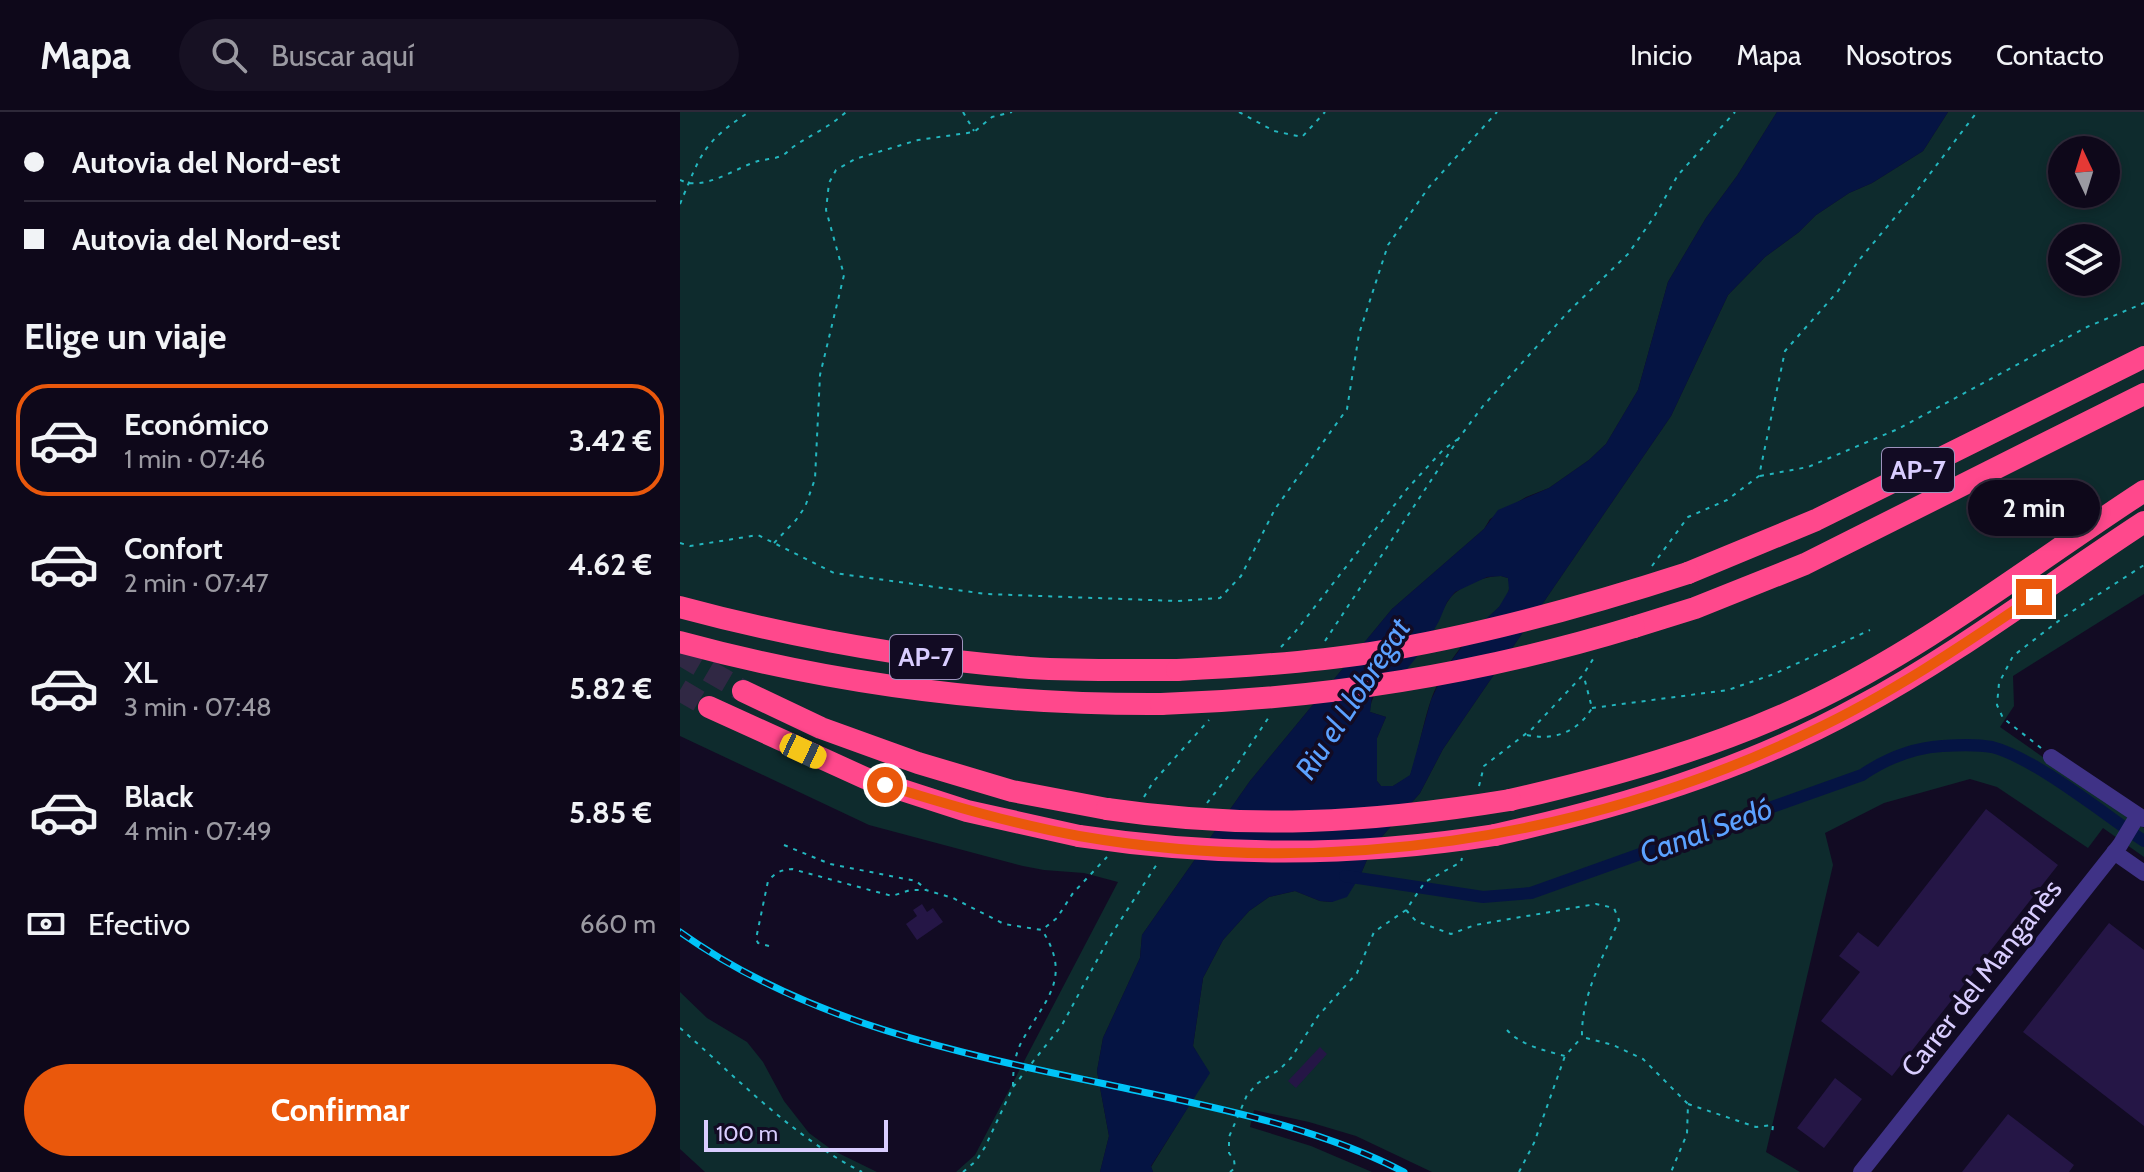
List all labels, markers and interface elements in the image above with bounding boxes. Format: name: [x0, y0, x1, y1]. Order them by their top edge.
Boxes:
search box: [179, 19, 739, 91]
text: Mapa: [40, 32, 131, 79]
icon: search: [207, 33, 251, 77]
text: Buscar aquí: [271, 37, 414, 74]
text: Inicio: [1630, 38, 1693, 72]
text: Mapa: [1737, 38, 1802, 72]
text: Nosotros: [1846, 38, 1952, 72]
text: Contacto: [1996, 38, 2104, 72]
north arrow: [2048, 136, 2120, 208]
map controls: [2048, 136, 2120, 296]
text: Autovia del Nord-est: [72, 144, 341, 181]
text: Autovia del Nord-est: [72, 221, 341, 258]
button: layers: [2048, 224, 2120, 296]
text: Elige un viaje: [24, 314, 227, 358]
icon: car: [28, 404, 100, 476]
text: Económico: [124, 406, 269, 443]
text: 3.42 €: [569, 422, 652, 459]
text: 1 min · 07:46: [124, 443, 265, 475]
road number: AP-7: [1882, 448, 1954, 492]
callout: 2 min: [1968, 481, 2100, 537]
text: 2 min: [2003, 492, 2065, 524]
icon: car: [28, 528, 100, 600]
text: Confort: [124, 530, 223, 567]
text: 4.62 €: [568, 546, 652, 583]
text: 2 min · 07:47: [124, 567, 269, 599]
route end: [2016, 579, 2052, 615]
water label: Riu el Llobregat: [1287, 611, 1419, 786]
road number: AP-7: [890, 635, 962, 679]
icon: car: [28, 652, 100, 724]
text: XL: [124, 654, 158, 691]
text: 5.82 €: [569, 670, 652, 707]
text: 3 min · 07:48: [124, 691, 272, 723]
car: [776, 730, 830, 772]
route start: [867, 767, 903, 803]
icon: car: [28, 776, 100, 848]
text: Black: [124, 778, 194, 815]
water label: Canal Sedó: [1634, 789, 1777, 872]
text: 5.85 €: [569, 794, 652, 831]
text: 4 min · 07:49: [124, 815, 272, 847]
street label: Carrer del Manganès: [1893, 873, 2069, 1083]
icon: cash: [24, 902, 68, 946]
text: Efectivo: [88, 906, 190, 943]
text: 660 m: [580, 908, 656, 940]
button: Confirmar: [24, 1064, 656, 1156]
scale bar: [704, 1116, 888, 1152]
text: 100 m: [716, 1120, 778, 1147]

